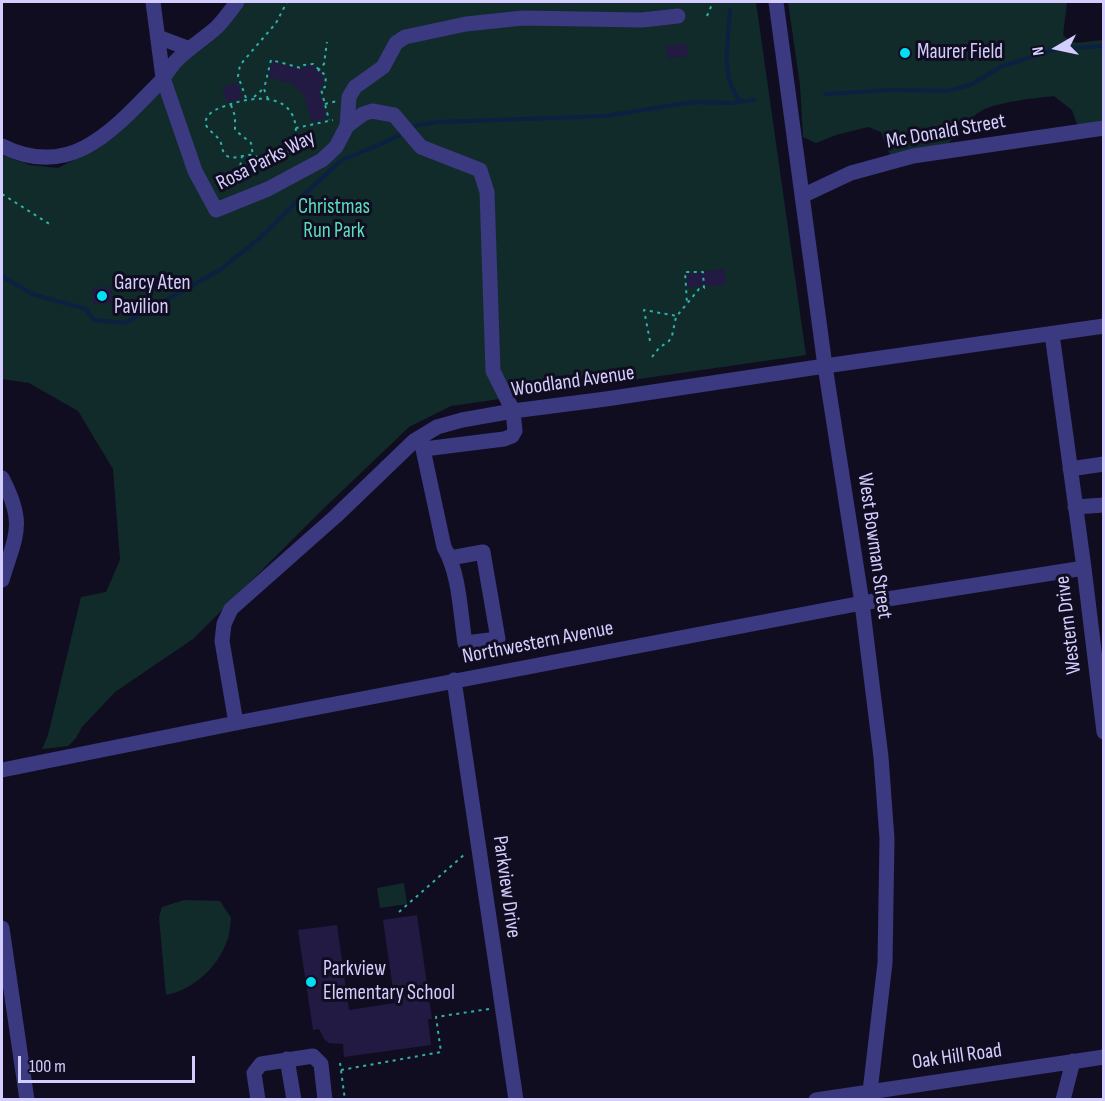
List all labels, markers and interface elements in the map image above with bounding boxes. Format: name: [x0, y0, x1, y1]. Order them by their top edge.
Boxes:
north arrow: [1027, 18, 1087, 78]
place label: Maurer Field: [917, 40, 1003, 66]
text: N: [1029, 45, 1049, 57]
marker: Maurer Field: [898, 46, 912, 60]
street label: Mc Donald Street: [884, 109, 1008, 155]
street label: Rosa Parks Way: [212, 125, 320, 197]
park label: Christmas Run Park: [298, 195, 370, 245]
place label: Garcy Aten Pavilion: [114, 271, 191, 321]
marker: Garcy Aten Pavilion: [95, 289, 109, 303]
street label: Woodland Avenue: [510, 361, 636, 403]
street label: West Bowman Street: [851, 471, 897, 621]
street label: Western Drive: [1050, 574, 1088, 676]
street label: Northwestern Avenue: [460, 616, 616, 670]
street label: Parkview Drive: [486, 834, 526, 940]
place label: Parkview Elementary School: [323, 957, 455, 1007]
marker: Parkview Elementary School: [304, 975, 318, 989]
street label: Oak Hill Road: [911, 1038, 1003, 1076]
scale bar: [21, 1044, 198, 1082]
text: 100 m: [29, 1056, 66, 1077]

